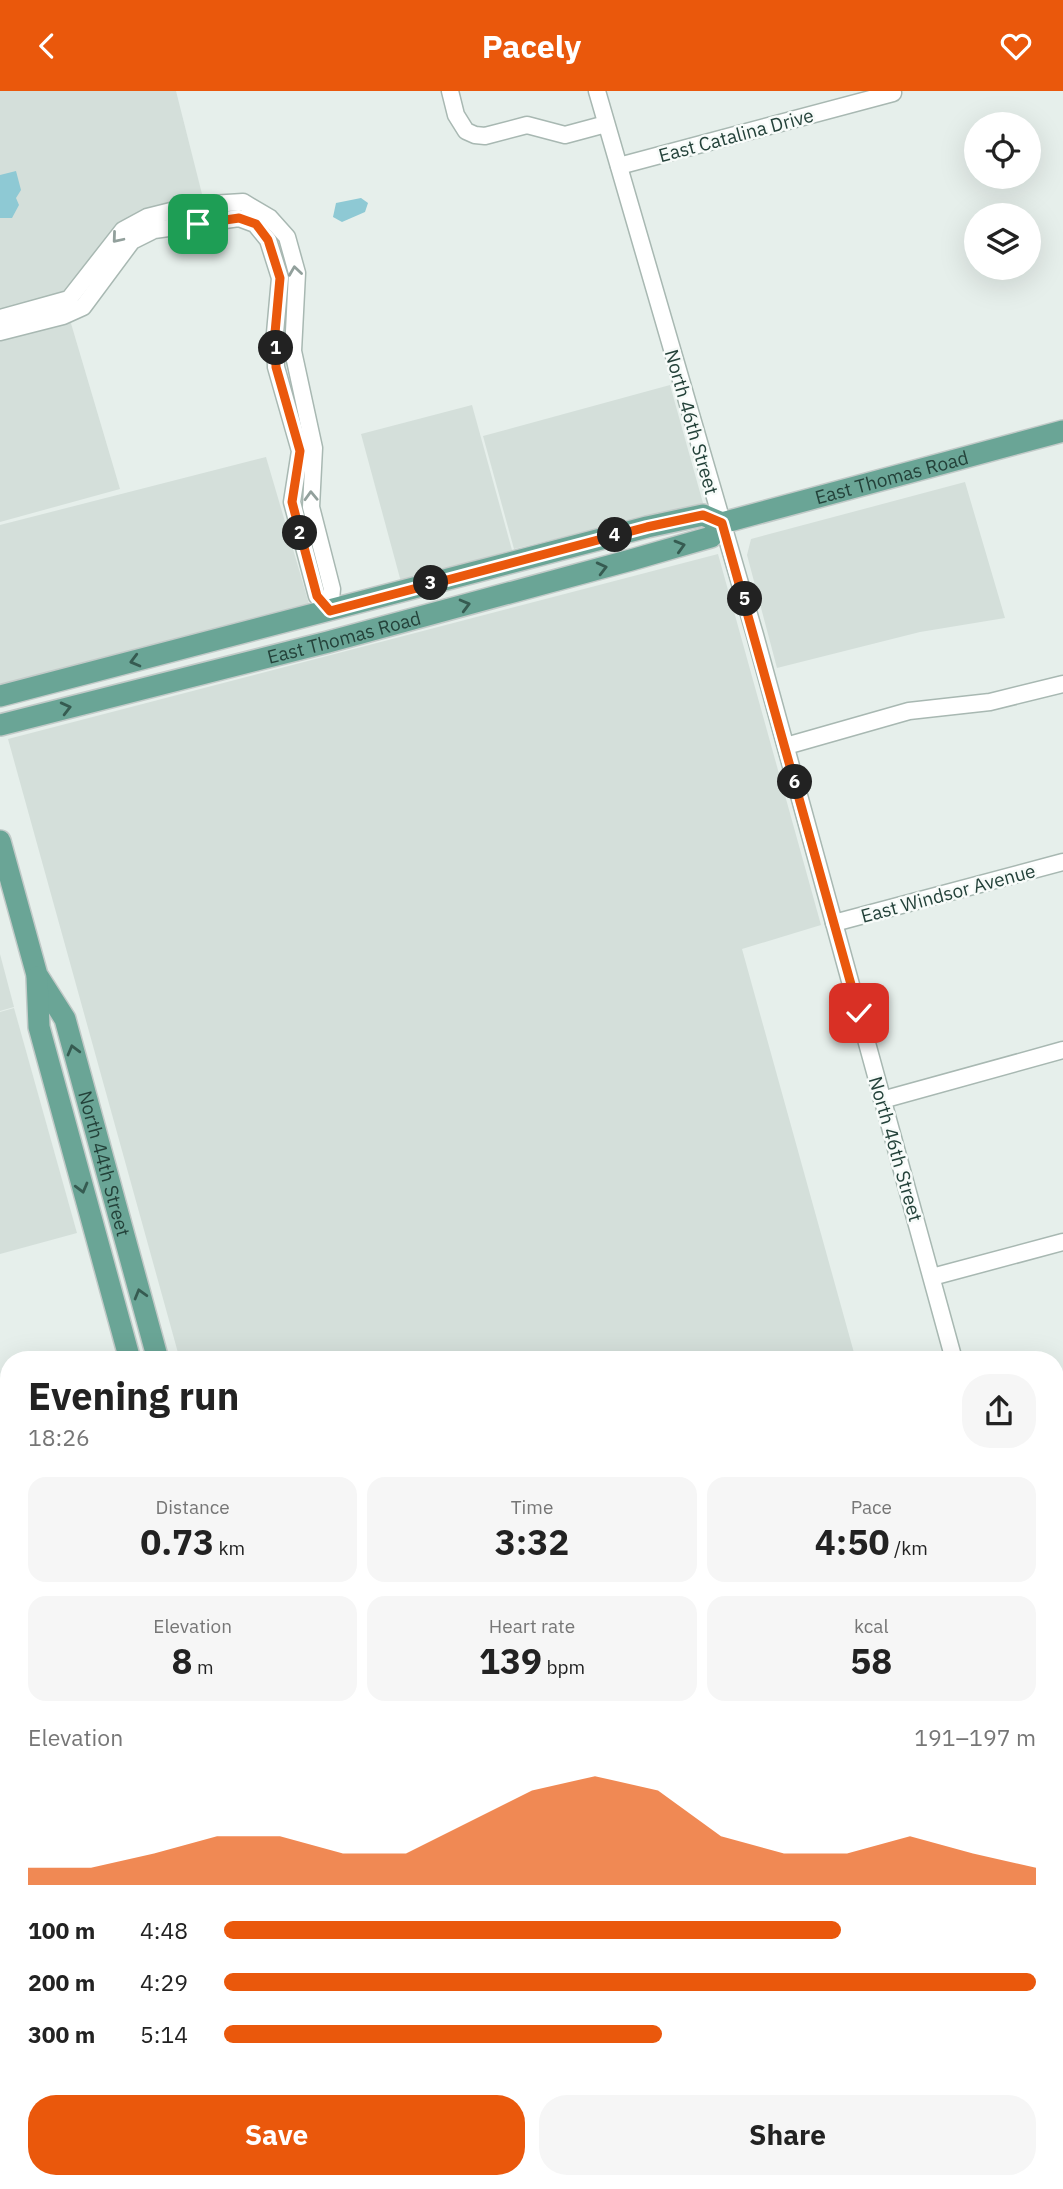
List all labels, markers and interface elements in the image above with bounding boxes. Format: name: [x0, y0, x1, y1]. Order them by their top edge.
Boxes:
text: Pacely: [482, 25, 581, 67]
icon: back: [28, 27, 66, 65]
icon: heart: [997, 27, 1035, 65]
street label: East Catalina Drive: [656, 103, 816, 167]
map controls: [964, 112, 1041, 280]
button: locate: [964, 112, 1041, 189]
pin: [168, 194, 228, 254]
button: layers: [964, 203, 1041, 280]
icon: arrive: [179, 205, 217, 243]
one-way arrow: [113, 229, 125, 242]
one-way arrow: [288, 265, 303, 277]
pin: 1: [258, 331, 294, 365]
text: 1: [270, 335, 281, 359]
street label: North 46th Street: [660, 347, 724, 497]
street label: East Thomas Road: [812, 445, 971, 509]
one-way arrow: [303, 490, 319, 501]
pin: 2: [282, 515, 318, 551]
pin: 4: [598, 517, 632, 553]
text: 2: [294, 520, 305, 544]
text: 4: [609, 522, 620, 546]
one-way arrow: [673, 540, 685, 555]
one-way arrow: [596, 562, 608, 576]
pin: 3: [414, 566, 448, 601]
text: 3: [425, 570, 436, 594]
pin: 5: [728, 581, 762, 617]
text: 5: [739, 586, 750, 610]
one-way arrow: [458, 599, 470, 613]
street label: East Thomas Road: [265, 605, 423, 669]
one-way arrow: [129, 653, 141, 667]
one-way arrow: [60, 702, 72, 716]
pin: 6: [778, 765, 812, 799]
text: 6: [789, 769, 800, 793]
street label: East Windsor Avenue: [858, 858, 1038, 928]
pin: [829, 983, 889, 1043]
icon: check: [840, 994, 878, 1032]
one-way arrow: [67, 1044, 81, 1056]
street label: North 46th Street: [864, 1074, 928, 1224]
street label: North 44th Street: [73, 1088, 136, 1239]
one-way arrow: [74, 1182, 88, 1194]
one-way arrow: [133, 1288, 148, 1300]
text: Evening run: [28, 1371, 239, 1420]
button: share: [962, 1374, 1036, 1448]
text: 18:26: [28, 1422, 90, 1452]
text: Distance: [156, 1495, 230, 1519]
text: Time: [511, 1495, 553, 1519]
text: Pace: [851, 1495, 892, 1519]
text: 0.73: [140, 1519, 214, 1565]
text: 3:32: [495, 1519, 569, 1565]
text: 4:50: [815, 1519, 889, 1565]
text: km: [214, 1536, 245, 1560]
text: /km: [889, 1536, 928, 1560]
text: Elevation: [153, 1614, 232, 1638]
text: Heart rate: [489, 1614, 575, 1638]
text: kcal: [854, 1614, 889, 1638]
text: 8: [172, 1638, 193, 1684]
text: 139: [479, 1638, 542, 1684]
text: 58: [850, 1638, 892, 1684]
text: m: [193, 1655, 214, 1679]
text: bpm: [542, 1655, 585, 1679]
text: Elevation: [28, 1722, 123, 1752]
text: 191–197 m: [914, 1722, 1036, 1752]
text: 100 m: [28, 1915, 95, 1945]
text: 4:48: [140, 1915, 188, 1945]
text: 200 m: [28, 1967, 95, 1997]
text: 4:29: [140, 1967, 188, 1997]
text: 300 m: [28, 2019, 95, 2049]
text: 5:14: [140, 2019, 188, 2049]
button: Save: [28, 2095, 525, 2175]
button: Share: [539, 2095, 1036, 2175]

